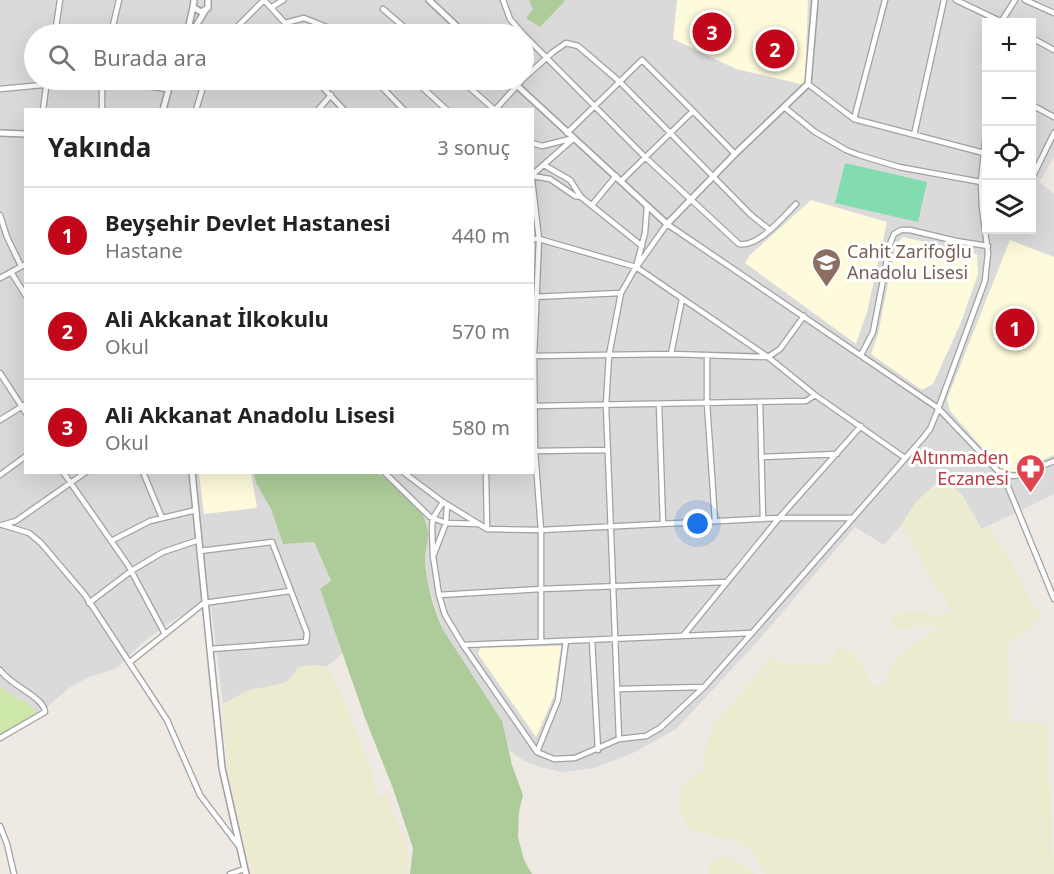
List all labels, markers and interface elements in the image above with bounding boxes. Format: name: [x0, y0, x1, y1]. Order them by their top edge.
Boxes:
pin: 3: [692, 9, 732, 54]
map controls: [982, 18, 1036, 234]
button: +: [982, 18, 1036, 72]
search box: [24, 24, 534, 90]
pin: 2: [756, 26, 794, 72]
icon: search: [45, 41, 78, 74]
text: Burada ara: [93, 42, 207, 72]
button: −: [982, 72, 1036, 126]
button: locate: [982, 126, 1036, 180]
text: Yakında: [48, 129, 151, 165]
text: 3 sonuç: [437, 134, 510, 161]
button: layers: [982, 180, 1036, 234]
text: Beyşehir Devlet Hastanesi: [105, 207, 391, 237]
text: 1: [62, 222, 73, 249]
text: 440 m: [452, 222, 510, 249]
text: Hastane: [105, 237, 183, 264]
place label: Cahit Zarifoğlu Anadolu Lisesi: [847, 239, 972, 284]
school or university icon: Cahit Zarifoğlu Anadolu Lisesi: [810, 246, 842, 288]
text: Ali Akkanat İlkokulu: [105, 303, 329, 333]
pin: 1: [996, 306, 1034, 350]
text: 2: [62, 318, 73, 345]
text: 570 m: [452, 318, 510, 345]
text: Okul: [105, 333, 149, 360]
text: Ali Akkanat Anadolu Lisesi: [105, 399, 395, 429]
text: 3: [62, 414, 73, 441]
text: 580 m: [452, 414, 510, 441]
text: Okul: [105, 429, 149, 456]
place label: Altınmaden Eczanesi: [911, 445, 1009, 490]
pharmacy icon: Altınmaden Eczanesi: [1014, 452, 1046, 494]
your location: [683, 509, 712, 538]

